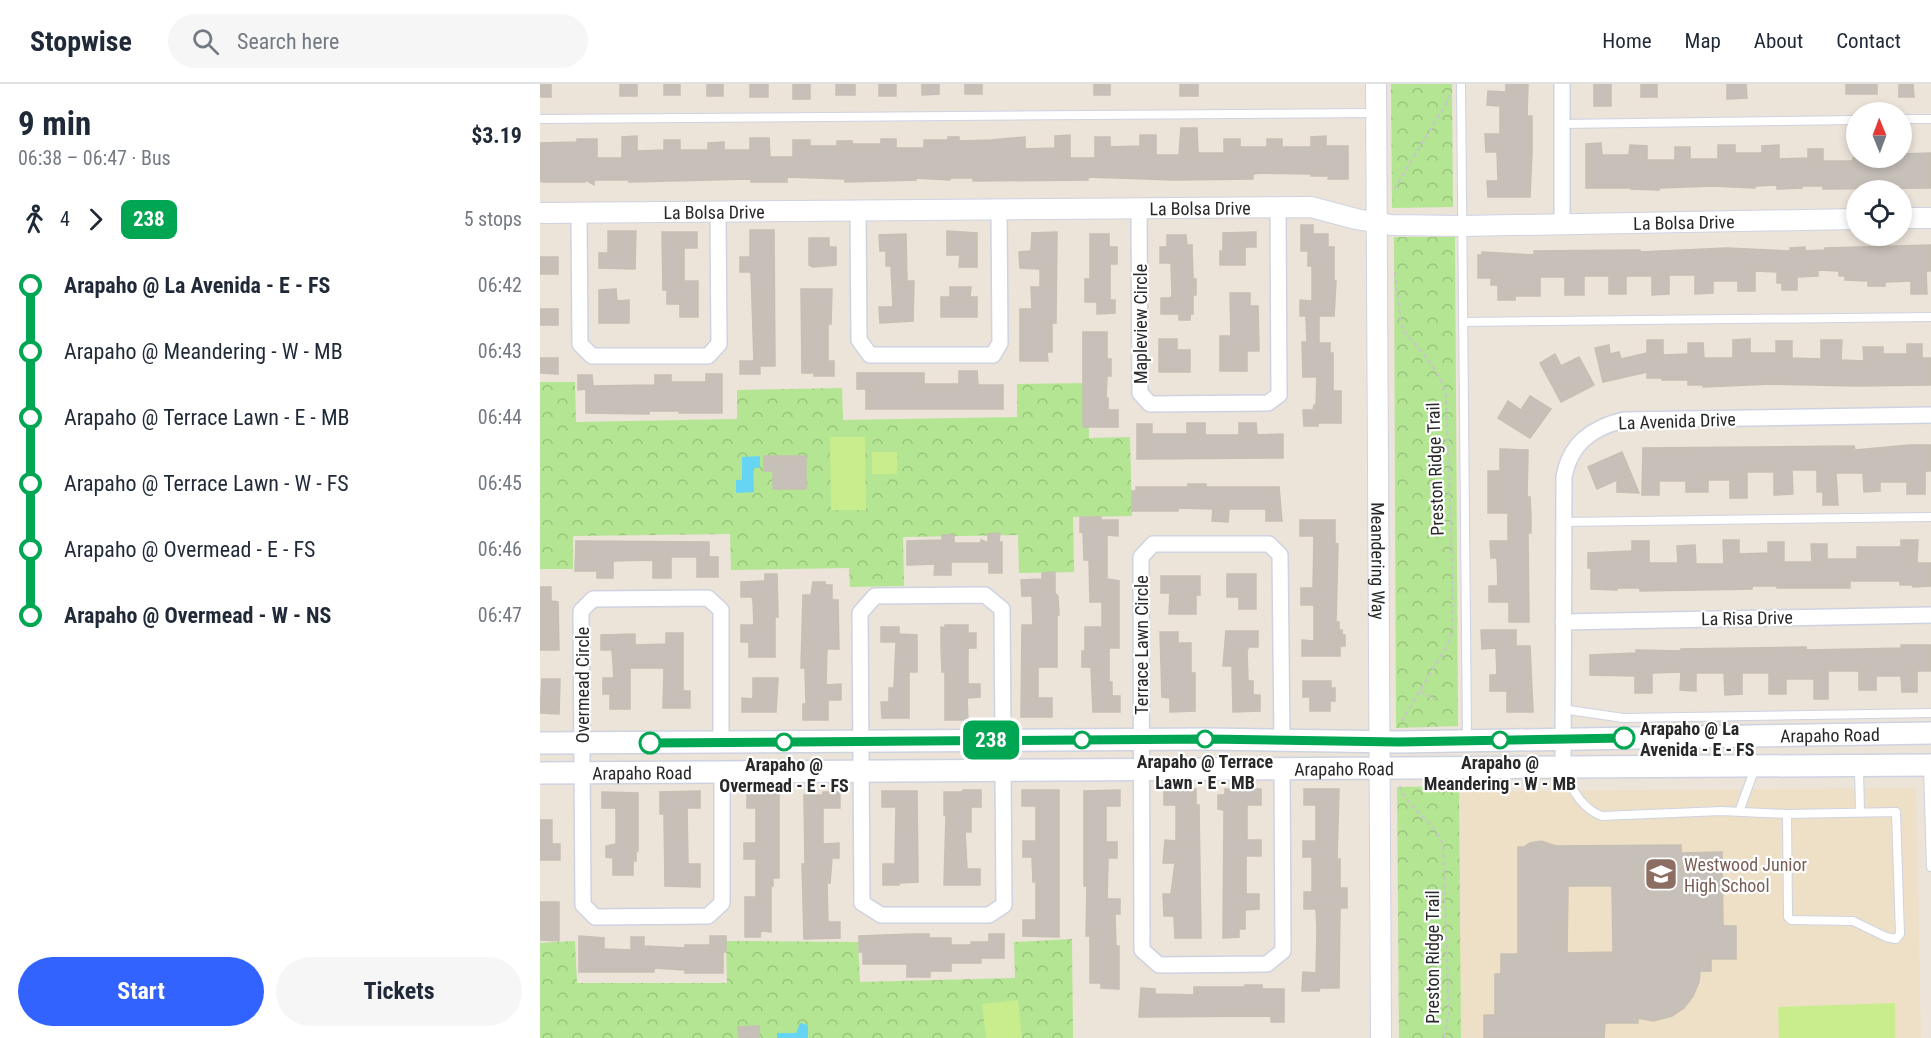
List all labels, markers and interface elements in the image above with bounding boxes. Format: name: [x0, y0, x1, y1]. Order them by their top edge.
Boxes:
search box: [168, 14, 588, 68]
text: Stopwise: [30, 25, 132, 58]
icon: search: [189, 25, 222, 58]
text: Search here: [237, 29, 339, 54]
text: Home: [1602, 29, 1652, 53]
text: Map: [1685, 29, 1721, 53]
text: About: [1754, 29, 1803, 53]
text: Contact: [1836, 29, 1901, 53]
north arrow: [1846, 102, 1912, 168]
map controls: [1846, 102, 1912, 246]
text: 9 min: [18, 104, 91, 143]
text: $3.19: [471, 123, 522, 148]
text: 06:38 – 06:47 · Bus: [18, 146, 171, 170]
button: locate: [1846, 180, 1912, 246]
street label: La Bolsa Drive: [1149, 197, 1251, 219]
street label: La Bolsa Drive: [663, 201, 765, 223]
icon: walk: [18, 203, 51, 236]
icon: forward: [79, 203, 112, 236]
text: 4: [60, 207, 70, 231]
text: 238: [133, 207, 165, 231]
text: 5 stops: [464, 207, 522, 231]
street label: La Bolsa Drive: [1633, 211, 1735, 233]
street label: Mapleview Circle: [1130, 264, 1151, 384]
text: Arapaho @ La Avenida - E - FS: [64, 273, 330, 298]
text: 06:42: [478, 273, 522, 297]
text: Arapaho @ Meandering - W - MB: [64, 339, 343, 364]
text: 06:43: [478, 339, 522, 363]
street label: Preston Ridge Trail: [1422, 402, 1448, 536]
text: Arapaho @ Terrace Lawn - E - MB: [64, 405, 350, 430]
text: 06:44: [478, 405, 522, 429]
street label: La Avenida Drive: [1618, 408, 1736, 434]
text: Arapaho @ Terrace Lawn - W - FS: [64, 471, 349, 496]
text: 06:45: [478, 471, 522, 495]
street label: Meandering Way: [1368, 502, 1389, 620]
text: Arapaho @ Overmead - E - FS: [64, 537, 315, 562]
text: 06:46: [478, 537, 522, 561]
street label: Terrace Lawn Circle: [1131, 575, 1152, 715]
text: Arapaho @ Overmead - W - NS: [64, 603, 331, 628]
text: 06:47: [478, 603, 522, 627]
street label: La Risa Drive: [1701, 607, 1793, 629]
street label: Overmead Circle: [572, 627, 593, 743]
place label: Arapaho @ La Avenida - E - FS: [1640, 718, 1755, 760]
line badge: 238: [956, 720, 1026, 760]
street label: Arapaho Road: [1780, 723, 1880, 746]
marker: Arapaho @ La Avenida - E - FS: [1613, 727, 1635, 749]
text: 238: [975, 728, 1007, 752]
marker: Arapaho @ Terrace Lawn - E - MB: [1196, 730, 1214, 748]
unlabelled marker: [1073, 731, 1091, 749]
marker: Arapaho @ Meandering - W - MB: [1491, 731, 1509, 749]
unlabelled marker: [639, 732, 661, 754]
marker: Arapaho @ Overmead - E - FS: [775, 733, 793, 751]
place label: Arapaho @ Terrace Lawn - E - MB: [1137, 751, 1274, 793]
place label: Arapaho @ Meandering - W - MB: [1424, 752, 1576, 794]
place label: Arapaho @ Overmead - E - FS: [719, 754, 849, 796]
street label: Arapaho Road: [1294, 758, 1394, 779]
street label: Arapaho Road: [592, 762, 692, 783]
place label: Westwood Junior High School: [1684, 854, 1808, 896]
school or university icon: Westwood Junior High School: [1643, 856, 1679, 892]
street label: Preston Ridge Trail: [1422, 890, 1443, 1024]
button: Start: [18, 957, 264, 1026]
button: Tickets: [276, 957, 522, 1026]

